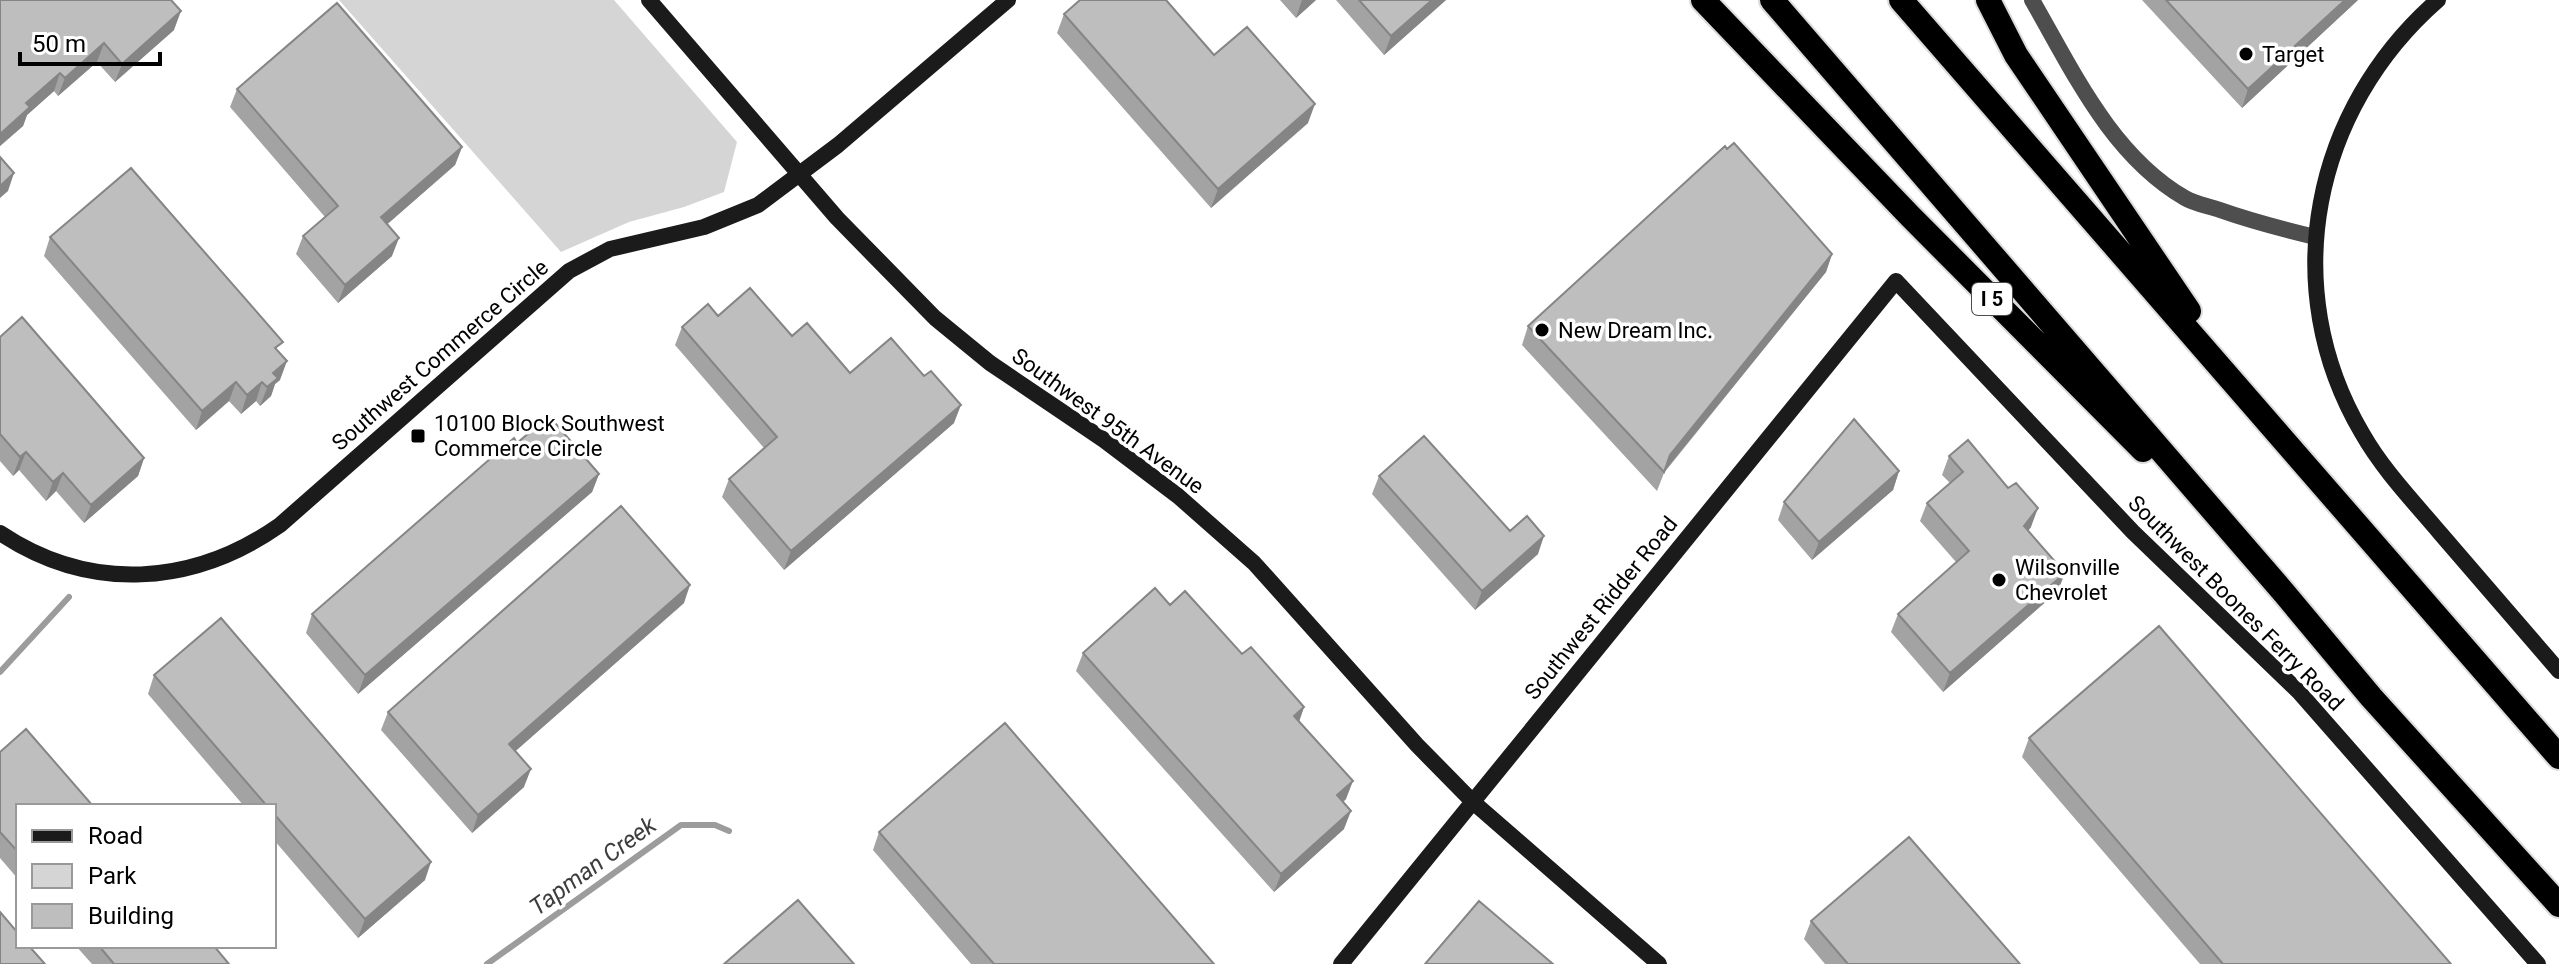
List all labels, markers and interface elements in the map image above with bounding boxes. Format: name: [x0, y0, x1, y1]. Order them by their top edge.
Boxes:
scale bar: [20, 16, 160, 66]
text: 50 m: [32, 30, 86, 58]
place label: Target: [2262, 42, 2324, 67]
marker: Target: [2237, 45, 2255, 63]
street label: Southwest Commerce Circle: [327, 254, 553, 456]
road number: I 5: [1972, 283, 2012, 315]
place label: New Dream Inc.: [1558, 318, 1713, 343]
marker: New Dream Inc.: [1533, 321, 1551, 339]
street label: Southwest 95th Avenue: [1007, 343, 1209, 499]
place label: 10100 Block Southwest Commerce Circle: [434, 411, 665, 461]
marker: 10100 Block Southwest Commerce Circle: [409, 427, 427, 445]
street label: Southwest Boones Ferry Road: [2123, 490, 2349, 716]
street label: Southwest Ridder Road: [1520, 512, 1682, 704]
place label: Wilsonville Chevrolet: [2015, 555, 2120, 605]
marker: Wilsonville Chevrolet: [1990, 571, 2008, 589]
legend: [16, 804, 276, 948]
water label: Tapman Creek: [524, 810, 663, 921]
text: Road: [88, 822, 143, 850]
text: Park: [88, 862, 137, 890]
text: Building: [88, 902, 174, 930]

